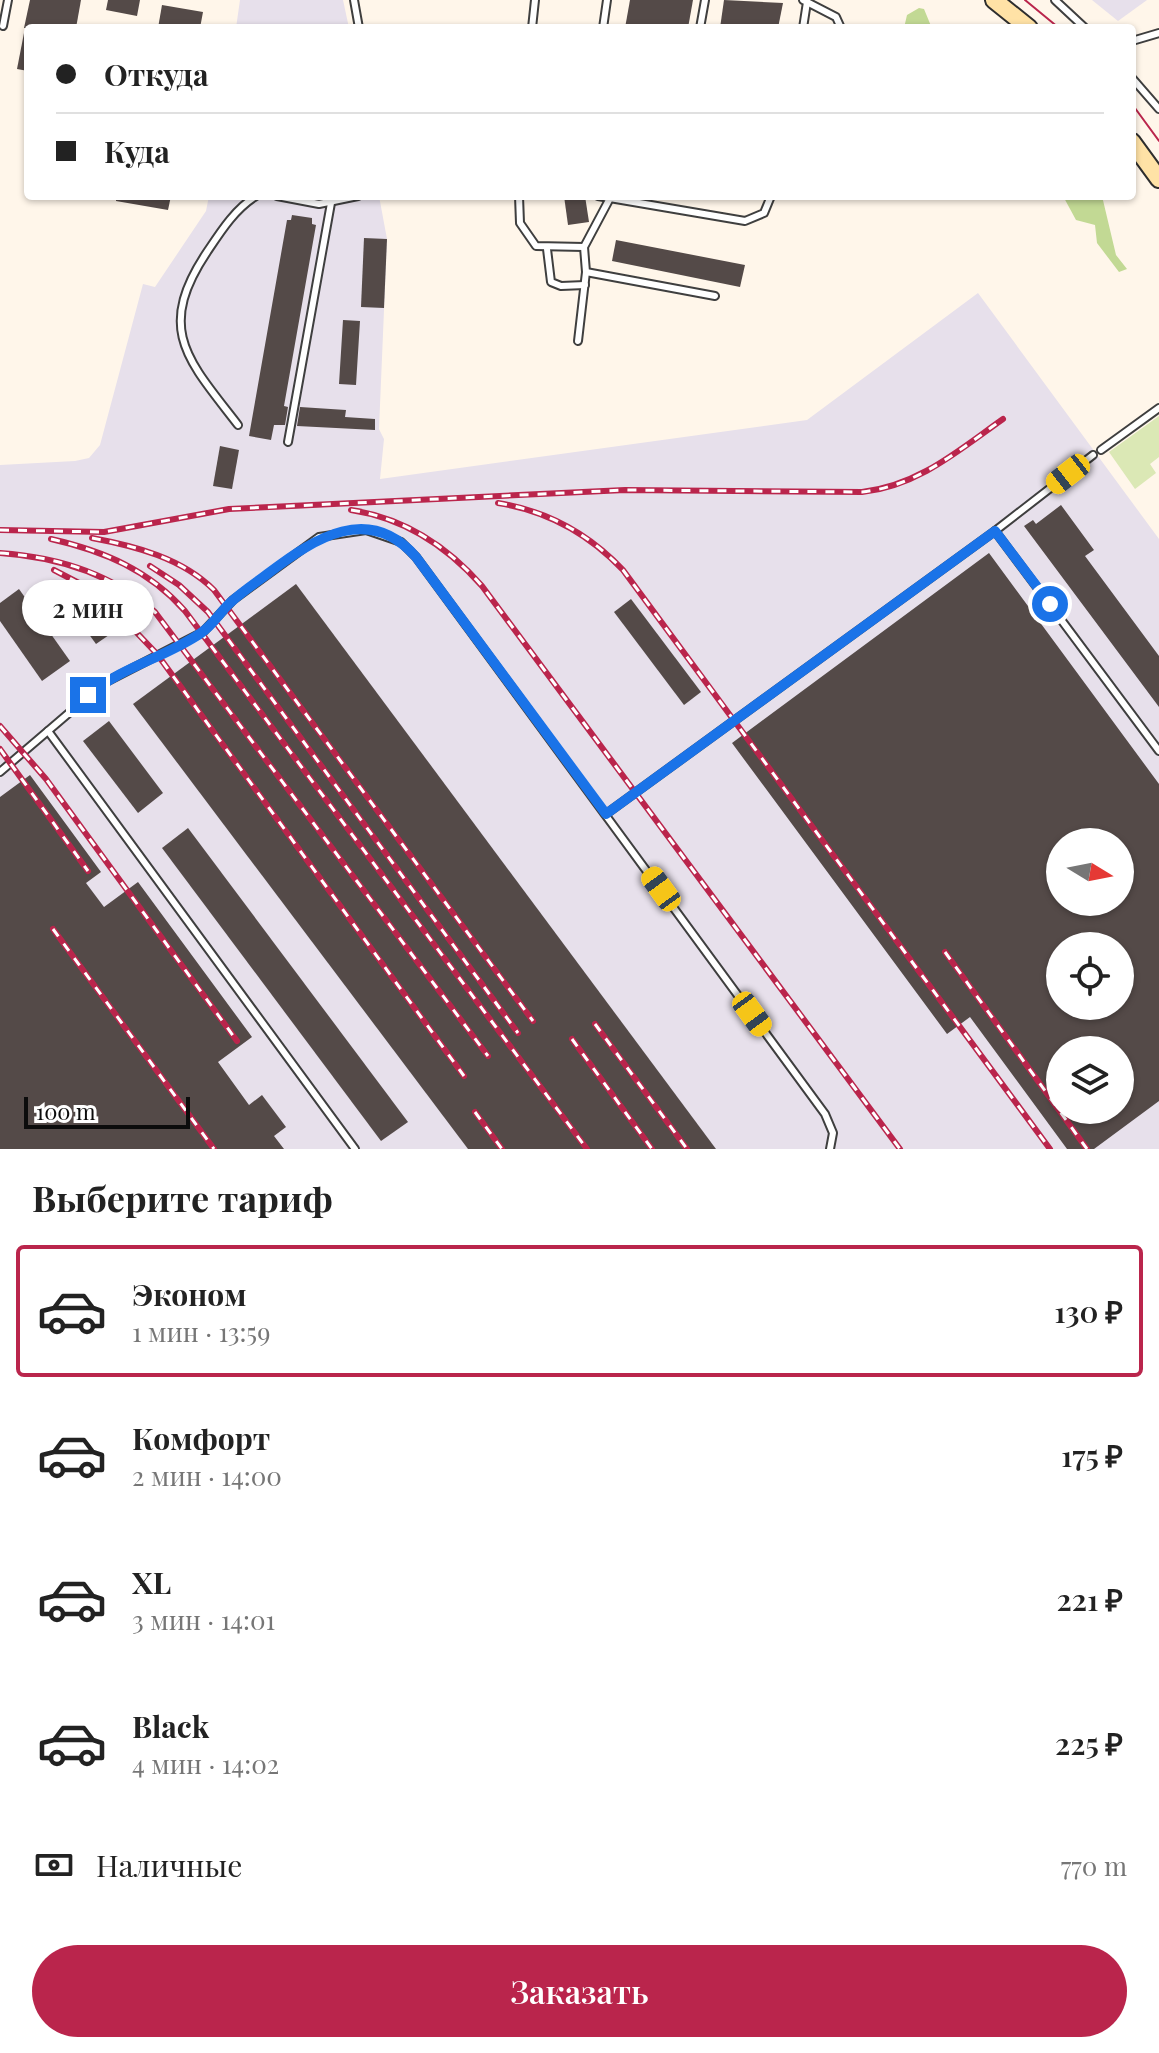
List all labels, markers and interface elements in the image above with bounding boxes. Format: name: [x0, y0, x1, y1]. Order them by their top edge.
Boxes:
text: Откуда: [104, 54, 208, 94]
text: Куда: [104, 131, 170, 171]
car: [1042, 450, 1094, 498]
callout: 2 мин: [22, 579, 154, 635]
route start: [1032, 586, 1068, 622]
text: 2 мин: [52, 590, 124, 625]
route end: [70, 677, 106, 713]
north arrow: [1046, 828, 1134, 916]
map controls: [1046, 828, 1134, 1124]
car: [637, 863, 685, 915]
button: locate: [1046, 932, 1134, 1020]
car: [728, 988, 776, 1040]
button: layers: [1046, 1036, 1134, 1124]
scale bar: [24, 1093, 190, 1129]
text: 100 m: [36, 1096, 96, 1126]
text: Выберите тариф: [32, 1173, 333, 1221]
text: Эконом: [132, 1274, 247, 1314]
icon: car: [36, 1275, 108, 1347]
text: 130 ₽: [1054, 1291, 1123, 1331]
text: 1 мин · 13:59: [132, 1314, 270, 1349]
text: Комфорт: [132, 1418, 270, 1458]
icon: car: [36, 1419, 108, 1491]
text: 175 ₽: [1061, 1435, 1123, 1475]
text: 2 мин · 14:00: [132, 1458, 282, 1493]
text: XL: [132, 1562, 171, 1602]
icon: car: [36, 1563, 108, 1635]
text: 221 ₽: [1056, 1579, 1123, 1619]
text: 3 мин · 14:01: [132, 1602, 275, 1637]
text: Black: [132, 1706, 209, 1746]
icon: car: [36, 1707, 108, 1779]
text: 225 ₽: [1055, 1723, 1123, 1763]
text: 4 мин · 14:02: [132, 1746, 279, 1781]
icon: cash: [32, 1843, 76, 1887]
text: Наличные: [96, 1845, 242, 1885]
text: 770 m: [1061, 1848, 1127, 1883]
button: Заказать: [32, 1945, 1127, 2037]

